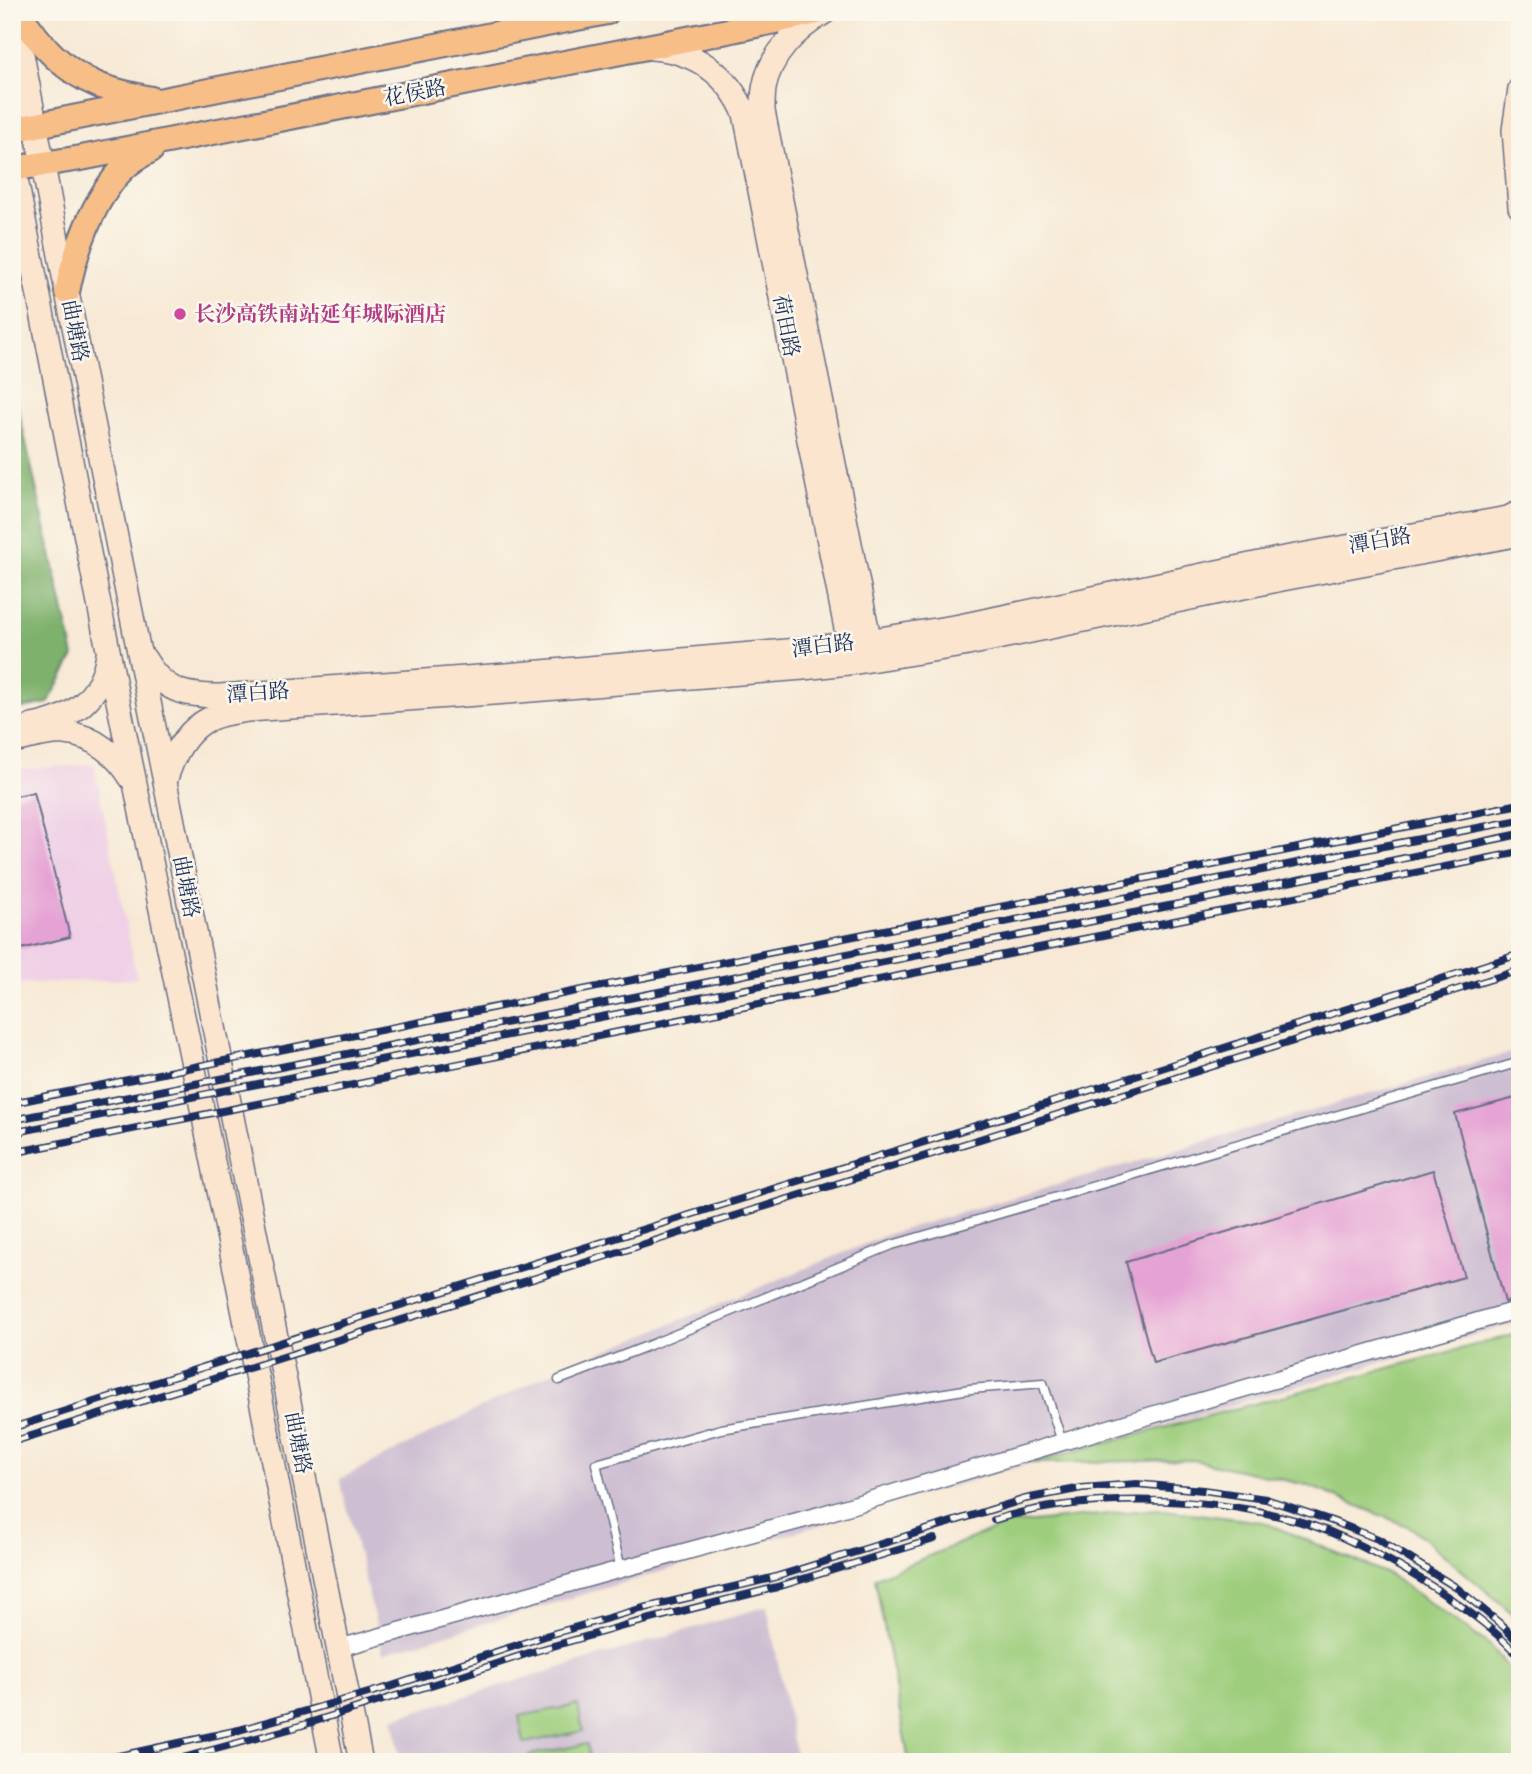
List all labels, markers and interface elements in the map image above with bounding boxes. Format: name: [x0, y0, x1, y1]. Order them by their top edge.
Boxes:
street label: 花侯路: [382, 74, 448, 112]
street label: 荷田路: [767, 293, 805, 359]
street label: 曲塘路: [56, 298, 94, 364]
place label: 长沙高铁南站延年城际酒店: [194, 301, 446, 328]
marker: 长沙高铁南站延年城际酒店: [172, 306, 188, 322]
street label: 潭白路: [1347, 522, 1413, 560]
street label: 潭白路: [790, 629, 856, 663]
street label: 潭白路: [226, 677, 290, 709]
street label: 曲塘路: [167, 854, 205, 920]
street label: 曲塘路: [279, 1410, 317, 1476]

